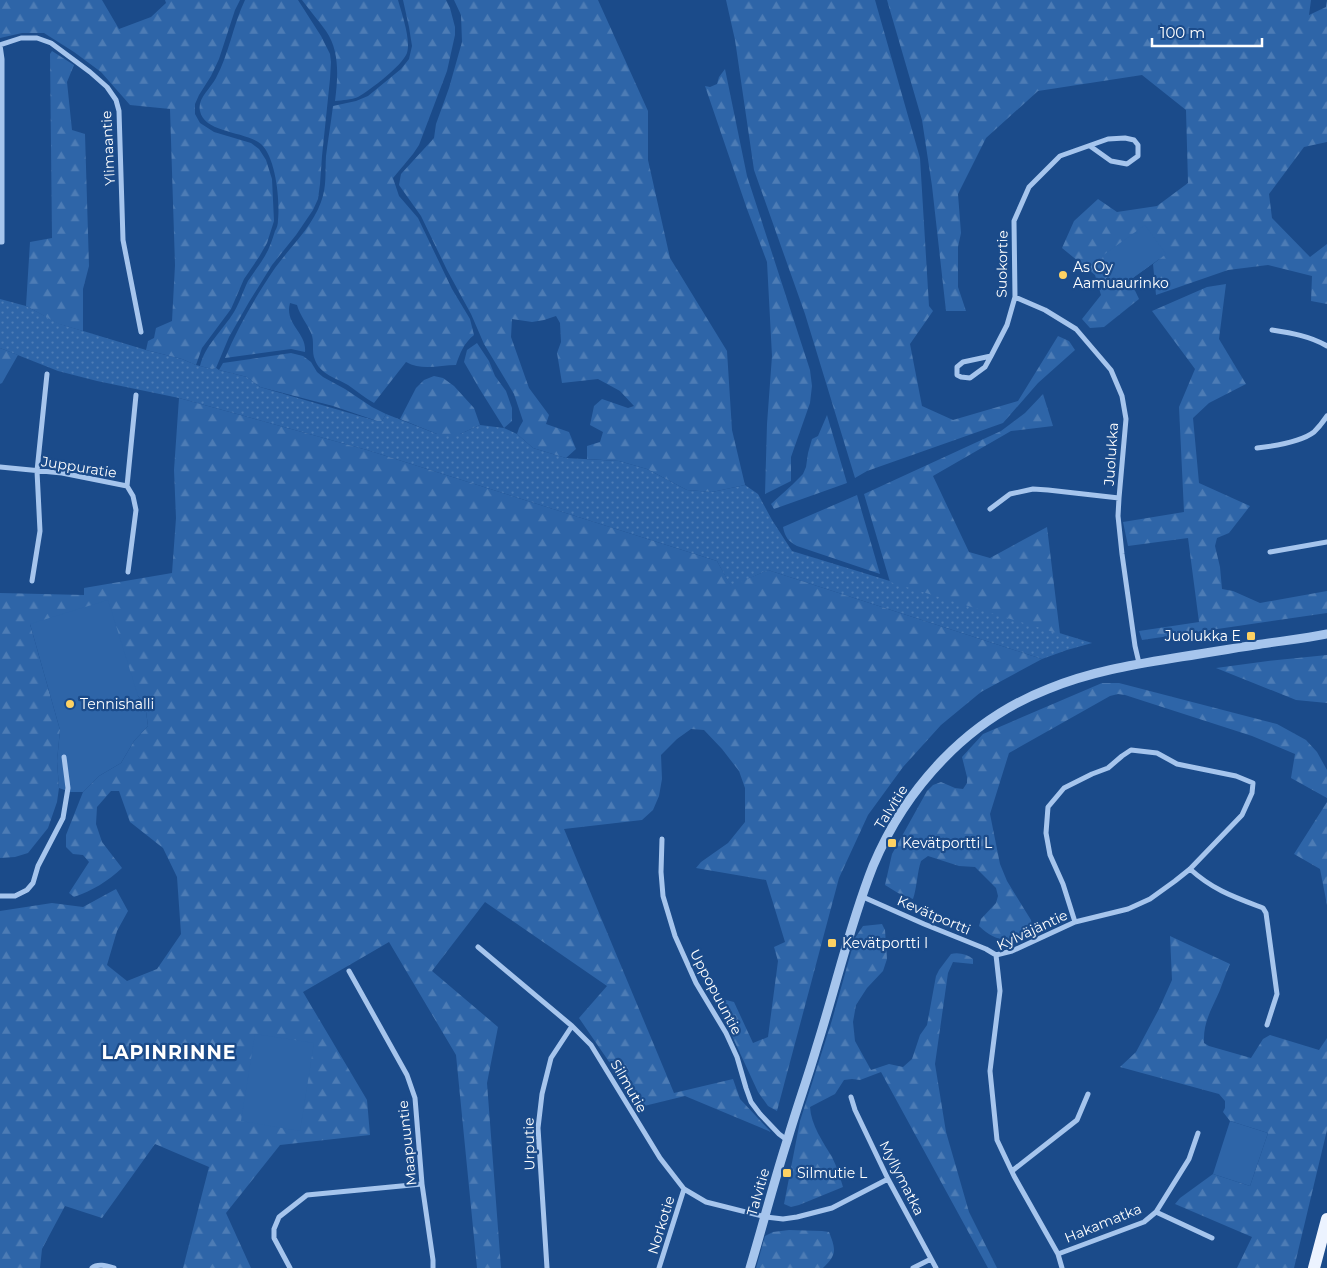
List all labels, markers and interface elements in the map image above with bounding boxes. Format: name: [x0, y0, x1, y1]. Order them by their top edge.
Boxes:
scale bar: [1152, 15, 1262, 47]
text: 100 m: [1160, 23, 1205, 42]
street label: Ylimaantie: [97, 110, 119, 186]
street label: Suokortie: [992, 230, 1012, 298]
place label: As Oy Aamuaurinko: [1073, 258, 1169, 292]
marker: As Oy Aamuaurinko: [1057, 269, 1069, 281]
street label: Juolukka: [1100, 422, 1122, 487]
street label: Juppuratie: [39, 452, 118, 482]
place label: Juolukka E: [1164, 627, 1241, 645]
marker: Juolukka E: [1245, 630, 1257, 642]
place label: Tennishalli: [80, 695, 154, 713]
marker: Tennishalli: [64, 698, 76, 710]
street label: Talvitie: [870, 782, 912, 832]
place label: Kevätportti L: [902, 834, 993, 852]
marker: Kevätportti L: [886, 837, 898, 849]
street label: Kevätportti: [894, 891, 974, 939]
street label: Kylväjäntie: [994, 906, 1070, 954]
place label: Kevätportti I: [842, 934, 928, 952]
marker: Kevätportti I: [826, 937, 838, 949]
street label: Uppopuuntie: [686, 946, 746, 1038]
district label: LAPINRINNE: [101, 1041, 237, 1064]
street label: Silmutie: [607, 1056, 651, 1116]
street label: Maapuuntie: [394, 1100, 420, 1186]
street label: Urputie: [520, 1117, 538, 1171]
street label: Myllymatka: [876, 1138, 928, 1218]
place label: Silmutie L: [797, 1164, 868, 1182]
street label: Talvitie: [743, 1166, 773, 1218]
marker: Silmutie L: [781, 1167, 793, 1179]
street label: Norkotie: [644, 1193, 678, 1257]
street label: Hakamatka: [1062, 1199, 1144, 1247]

